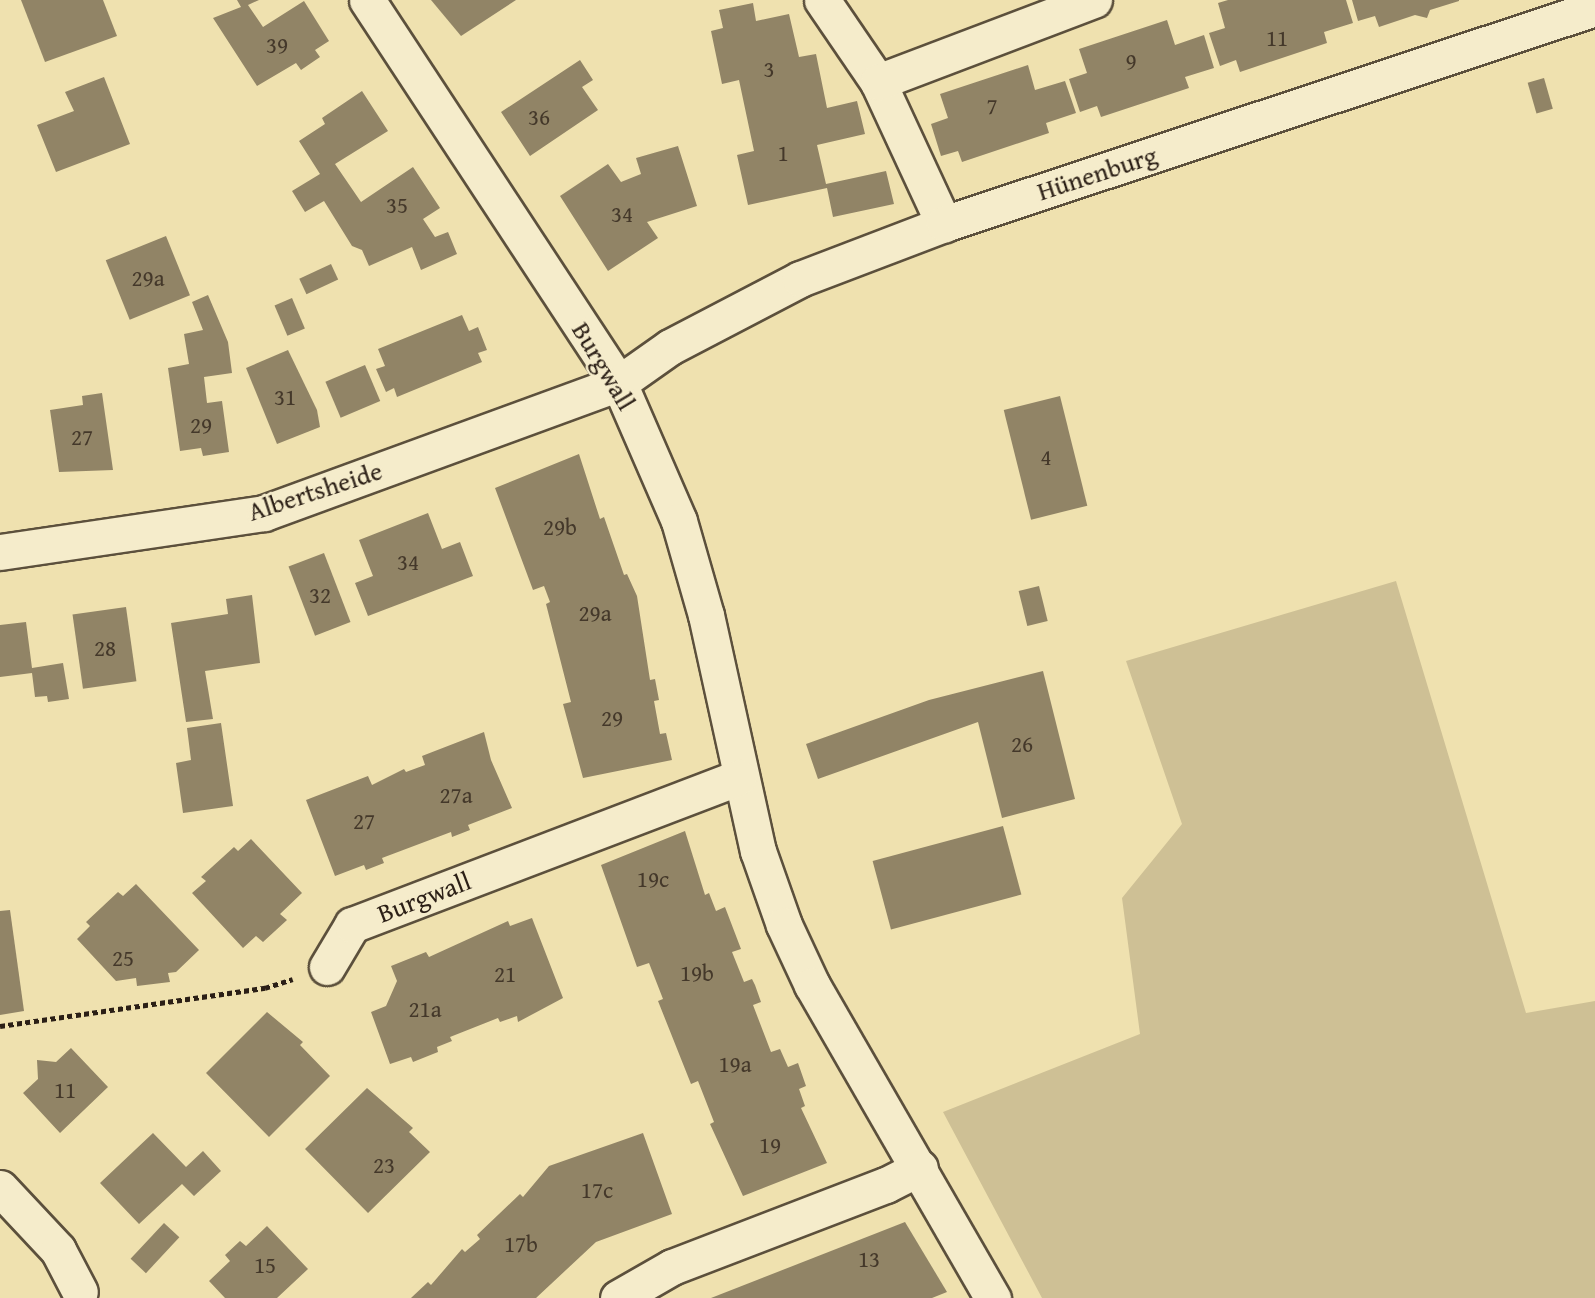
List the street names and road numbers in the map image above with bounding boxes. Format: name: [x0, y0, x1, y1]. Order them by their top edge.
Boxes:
street label: Hünenburg: [1033, 139, 1161, 207]
street label: Burgwall: [566, 316, 642, 416]
street label: Albertsheide: [244, 455, 386, 527]
street label: Burgwall: [373, 865, 475, 929]

